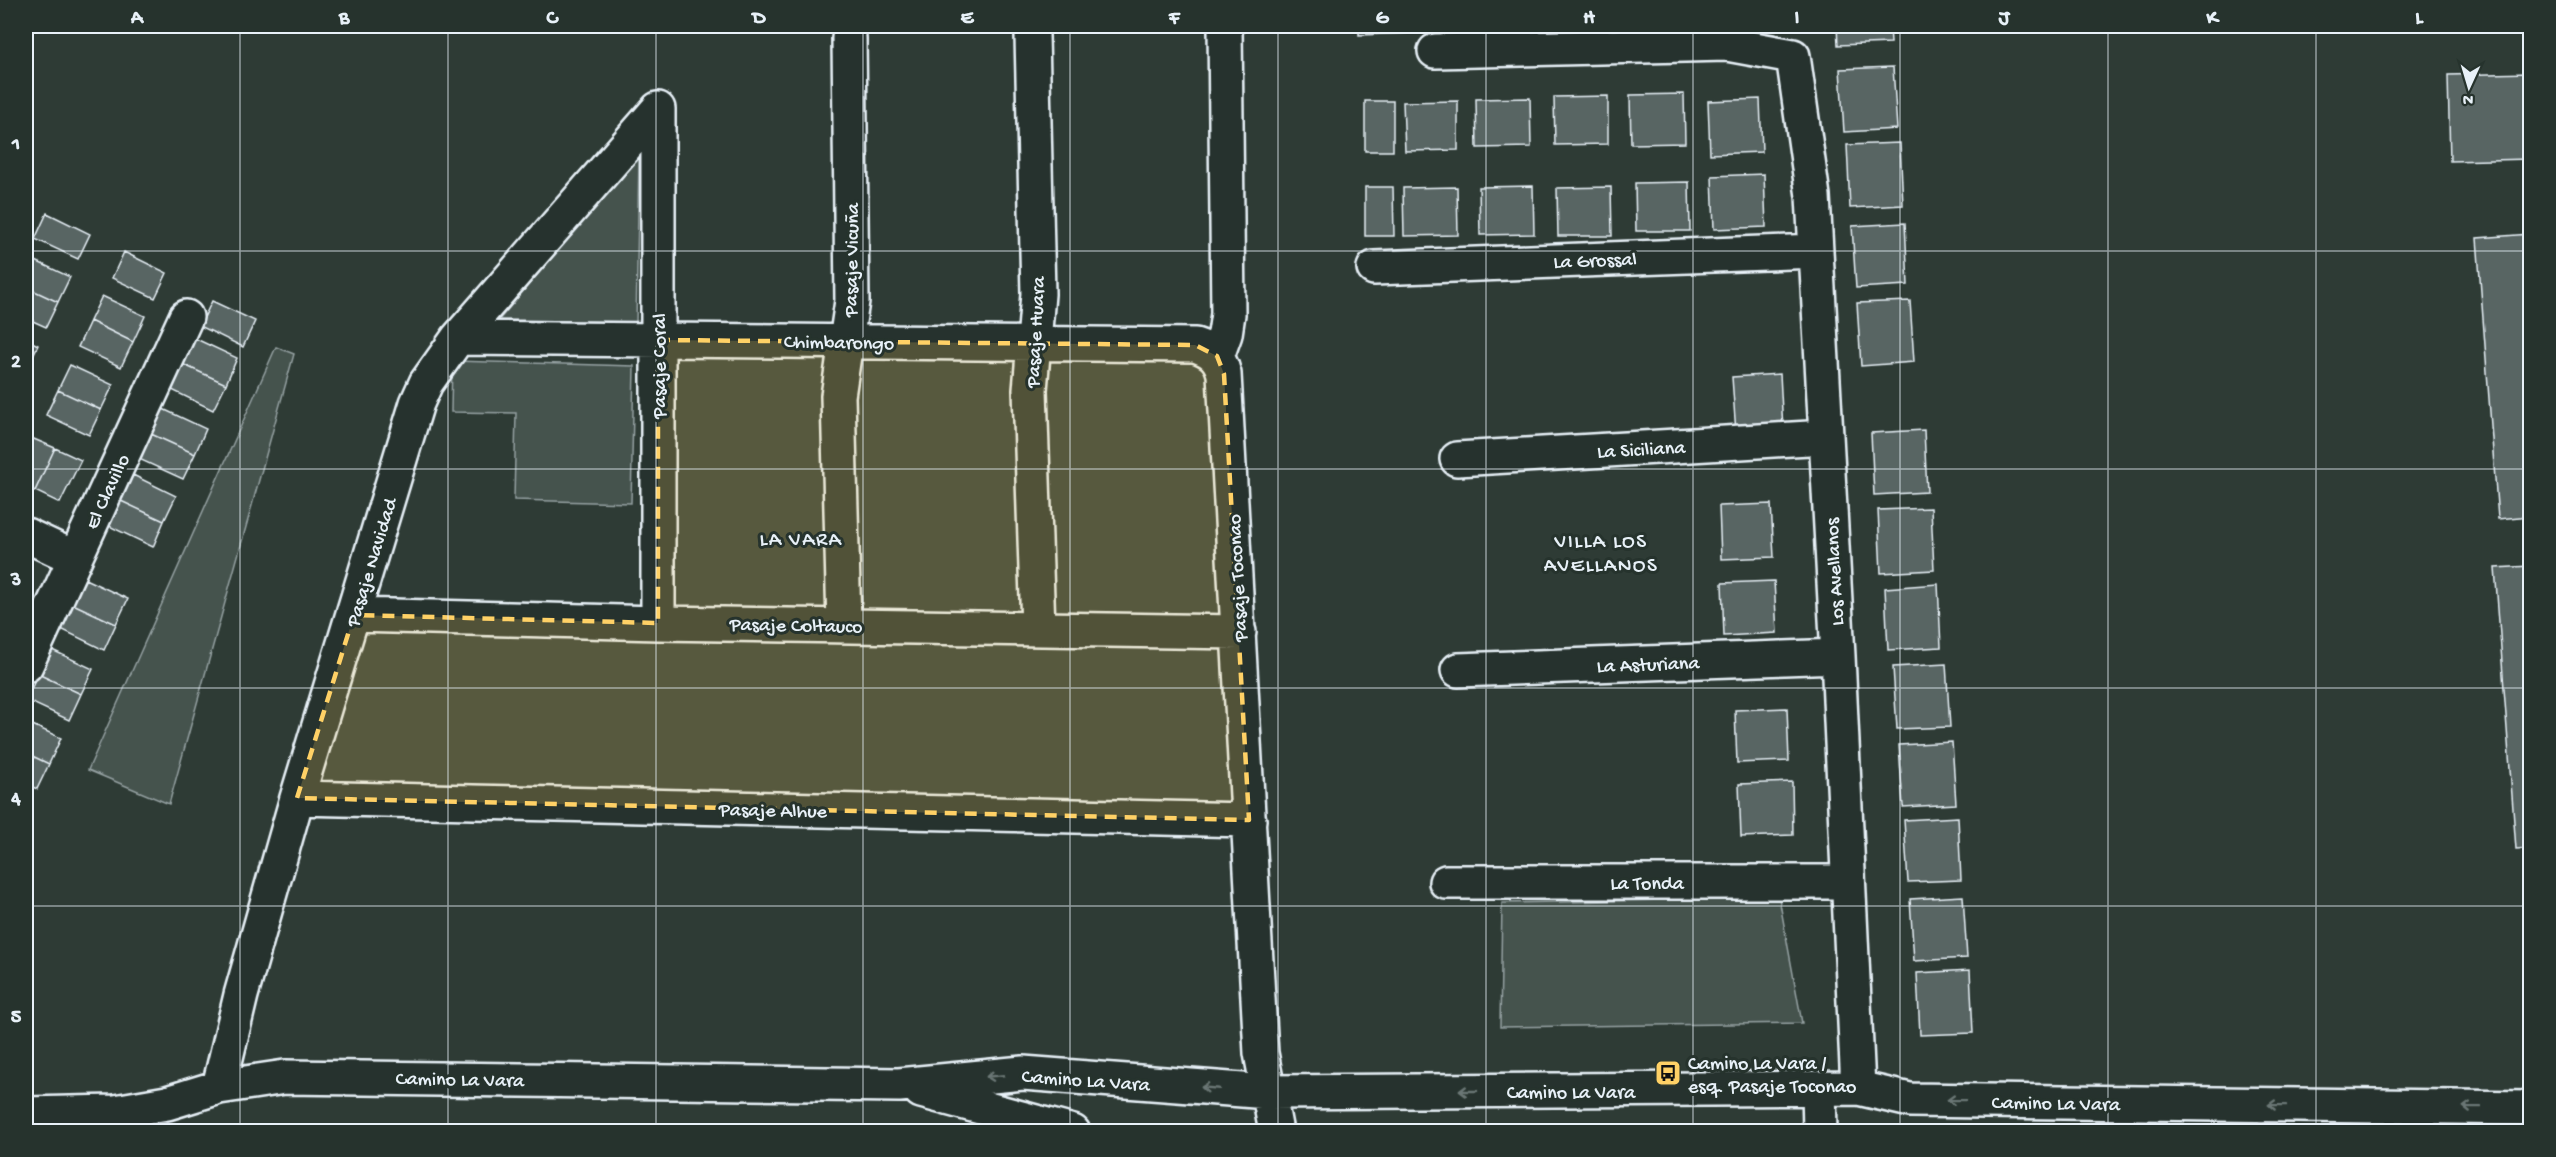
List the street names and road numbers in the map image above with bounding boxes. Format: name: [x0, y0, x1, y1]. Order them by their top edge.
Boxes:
street label: Pasaje Vicuña: [841, 202, 866, 318]
street label: La Grossal: [1553, 250, 1637, 275]
street label: Pasaje Huara: [1023, 275, 1052, 389]
street label: Pasaje Coral: [650, 313, 673, 420]
street label: Chimbarongo: [783, 332, 894, 357]
street label: La Siciliana: [1596, 438, 1687, 465]
street label: El Clavillo: [82, 451, 137, 534]
street label: Pasaje Navidad: [343, 494, 405, 631]
street label: Pasaje Toconao: [1225, 513, 1254, 643]
street label: Los Avellanos: [1822, 517, 1851, 626]
street label: Pasaje Coltauco: [728, 615, 863, 640]
street label: La Asturiana: [1596, 653, 1701, 680]
street label: Pasaje Alhue: [718, 800, 828, 825]
street label: La Tonda: [1610, 874, 1685, 897]
street label: Camino La Vara: [1021, 1067, 1152, 1099]
street label: Camino La Vara: [395, 1069, 525, 1094]
street label: Camino La Vara: [1507, 1083, 1636, 1106]
street label: Camino La Vara: [1991, 1093, 2121, 1118]

